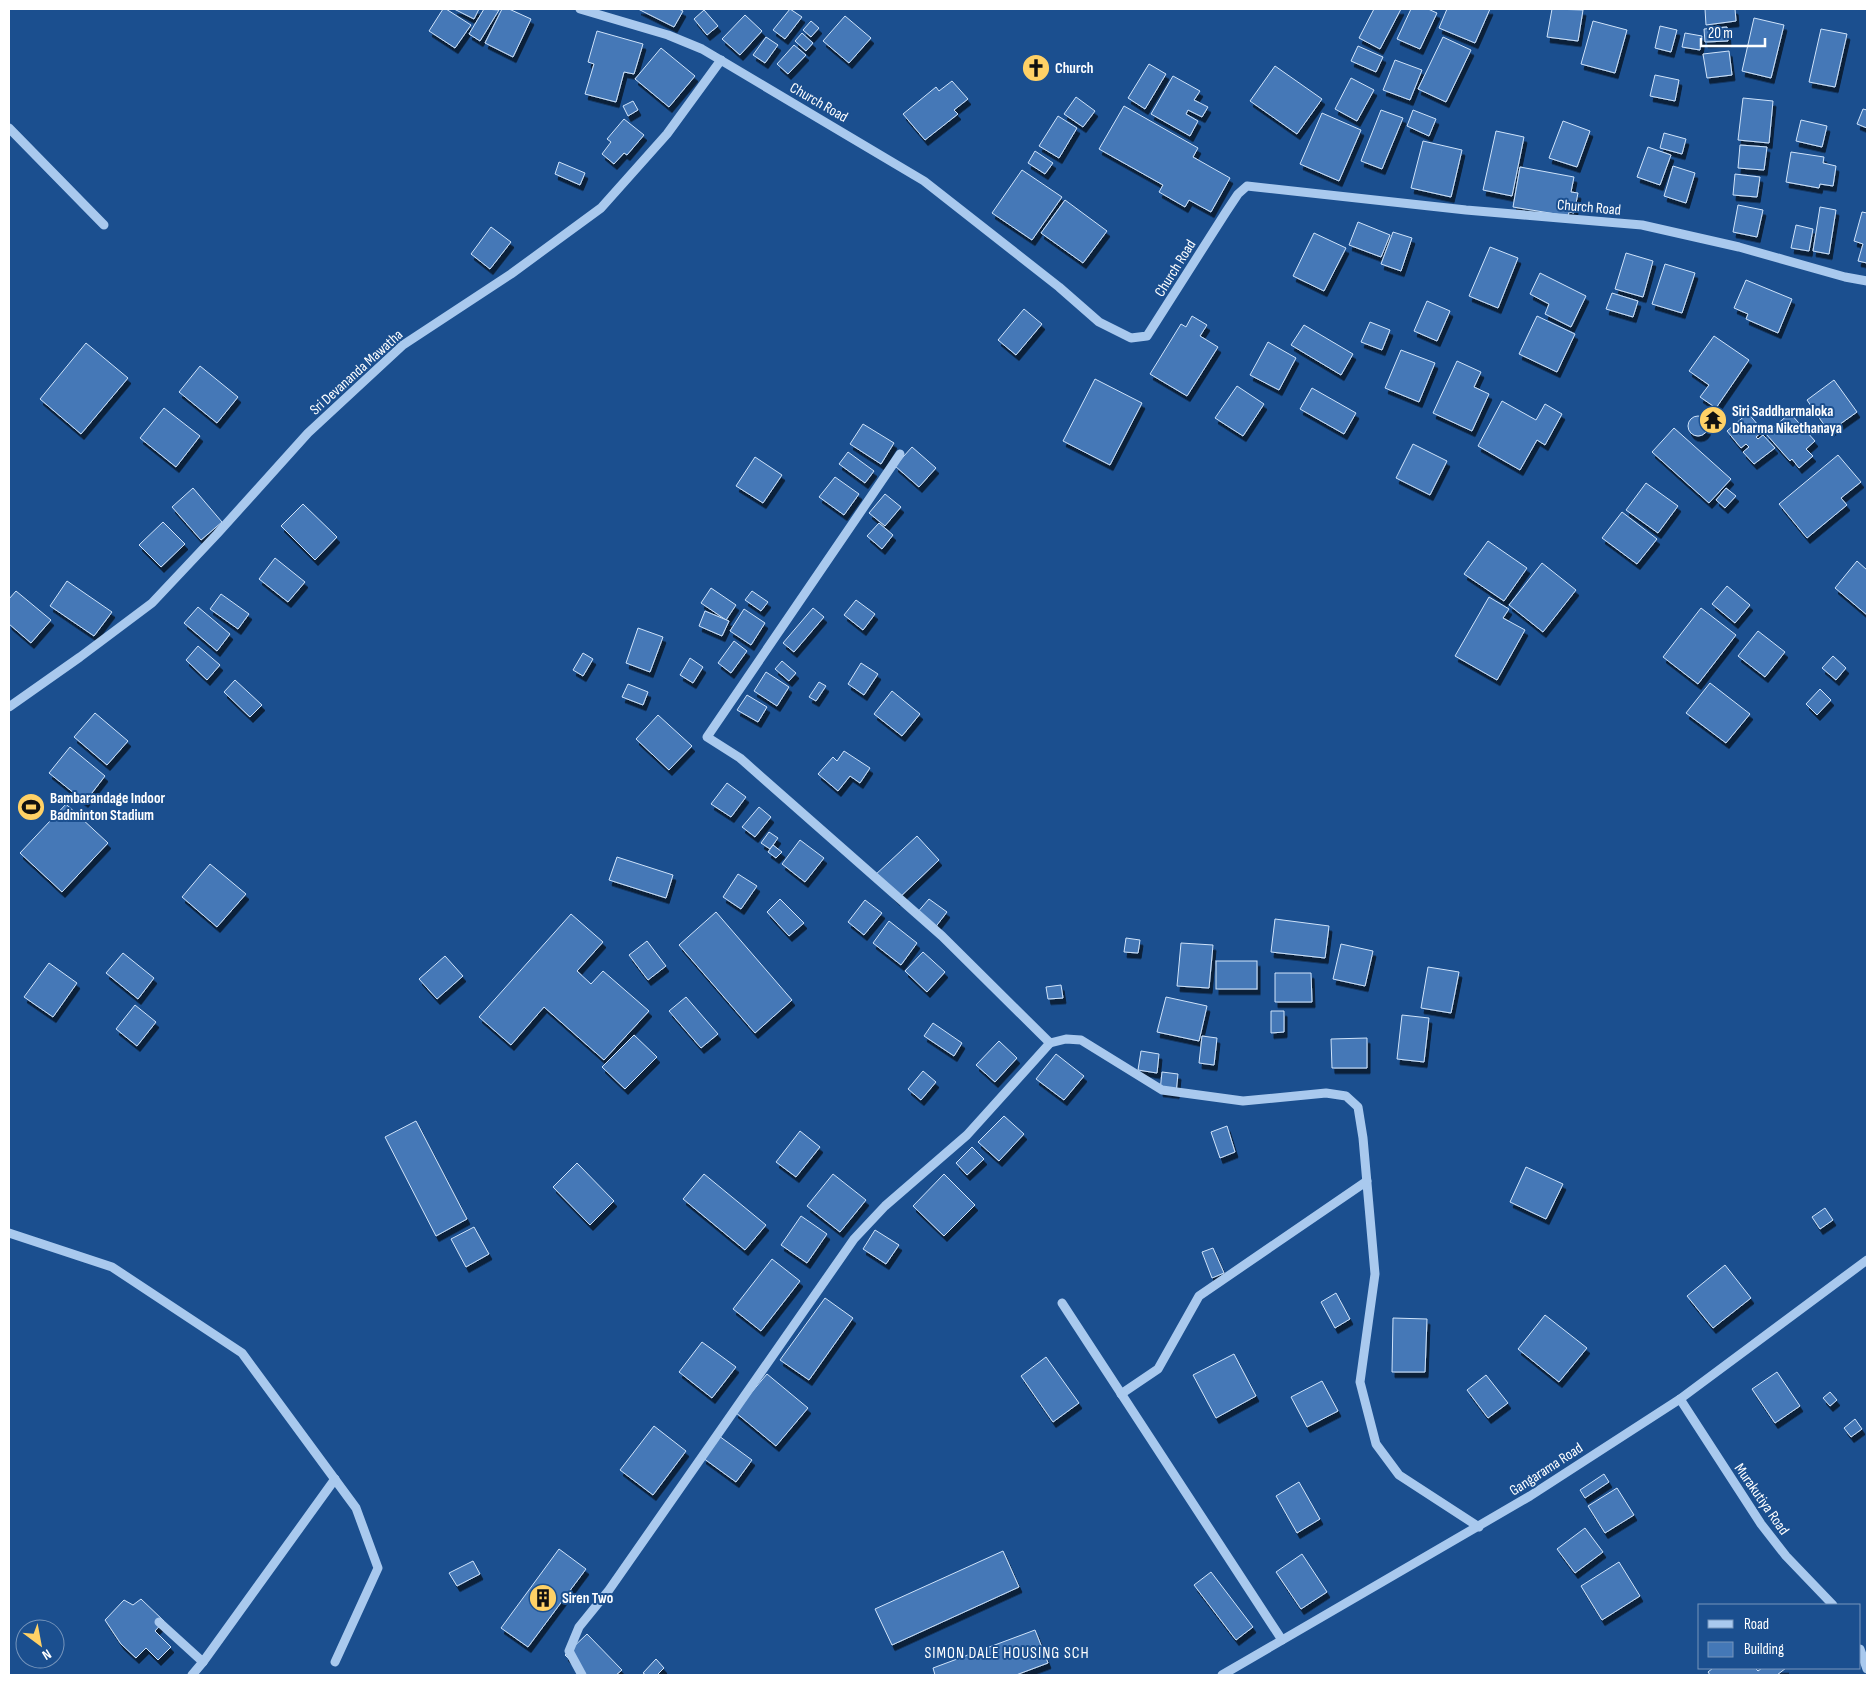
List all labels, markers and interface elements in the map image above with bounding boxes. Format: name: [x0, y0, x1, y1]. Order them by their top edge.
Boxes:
scale bar: [1701, 15, 1765, 47]
text: 20 m: [1708, 24, 1733, 43]
church icon: Church: [1021, 53, 1051, 83]
place label: Church: [1055, 59, 1093, 78]
street label: Church Road: [786, 78, 851, 127]
street label: Church Road: [1556, 195, 1622, 220]
street label: Church Road: [1150, 236, 1200, 300]
street label: Sri Devananda Mawatha: [306, 325, 407, 419]
place label: Siri Saddharmaloka Dharma Nikethanaya: [1732, 402, 1842, 438]
temple icon: Siri Saddharmaloka Dharma Nikethanaya: [1698, 405, 1728, 435]
place label: Bambarandage Indoor Badminton Stadium: [50, 789, 165, 825]
sports icon: Bambarandage Indoor Badminton Stadium: [16, 792, 46, 822]
street label: Gangarama Road: [1506, 1439, 1587, 1500]
street label: Murakutiya Road: [1730, 1460, 1793, 1539]
building icon: Siren Two: [528, 1583, 558, 1613]
place label: Siren Two: [562, 1589, 613, 1608]
legend: [1698, 1604, 1861, 1669]
text: Road: [1744, 1615, 1769, 1634]
north arrow: [15, 1619, 65, 1669]
text: Building: [1744, 1640, 1784, 1659]
district label: SIMON DALE HOUSING SCH: [924, 1644, 1090, 1663]
text: N: [39, 1645, 54, 1664]

